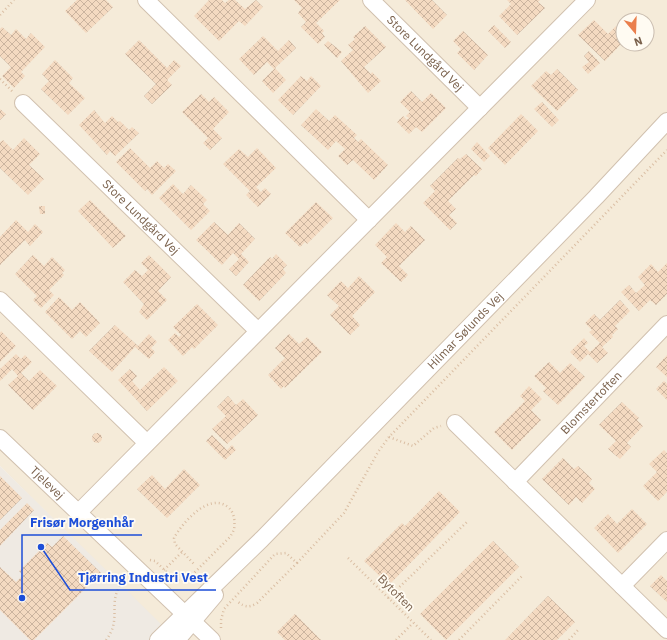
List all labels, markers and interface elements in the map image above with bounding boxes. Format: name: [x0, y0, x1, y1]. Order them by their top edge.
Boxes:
street label: Store Lundgård Vej: [384, 12, 467, 94]
north arrow: [615, 12, 655, 52]
text: N: [632, 34, 644, 49]
street label: Store Lundgård Vej: [99, 176, 183, 258]
street label: Hilmar Sølunds Vej: [424, 289, 506, 372]
street label: Blomstertoften: [557, 368, 625, 437]
street label: Tjelevej: [27, 463, 68, 502]
callout: Frisør Morgenhår: [22, 510, 142, 535]
text: Frisør Morgenhår: [30, 514, 134, 531]
callout: Tjørring Industri Vest: [70, 565, 216, 590]
text: Tjørring Industri Vest: [78, 569, 208, 586]
street label: Bytoften: [375, 571, 418, 614]

